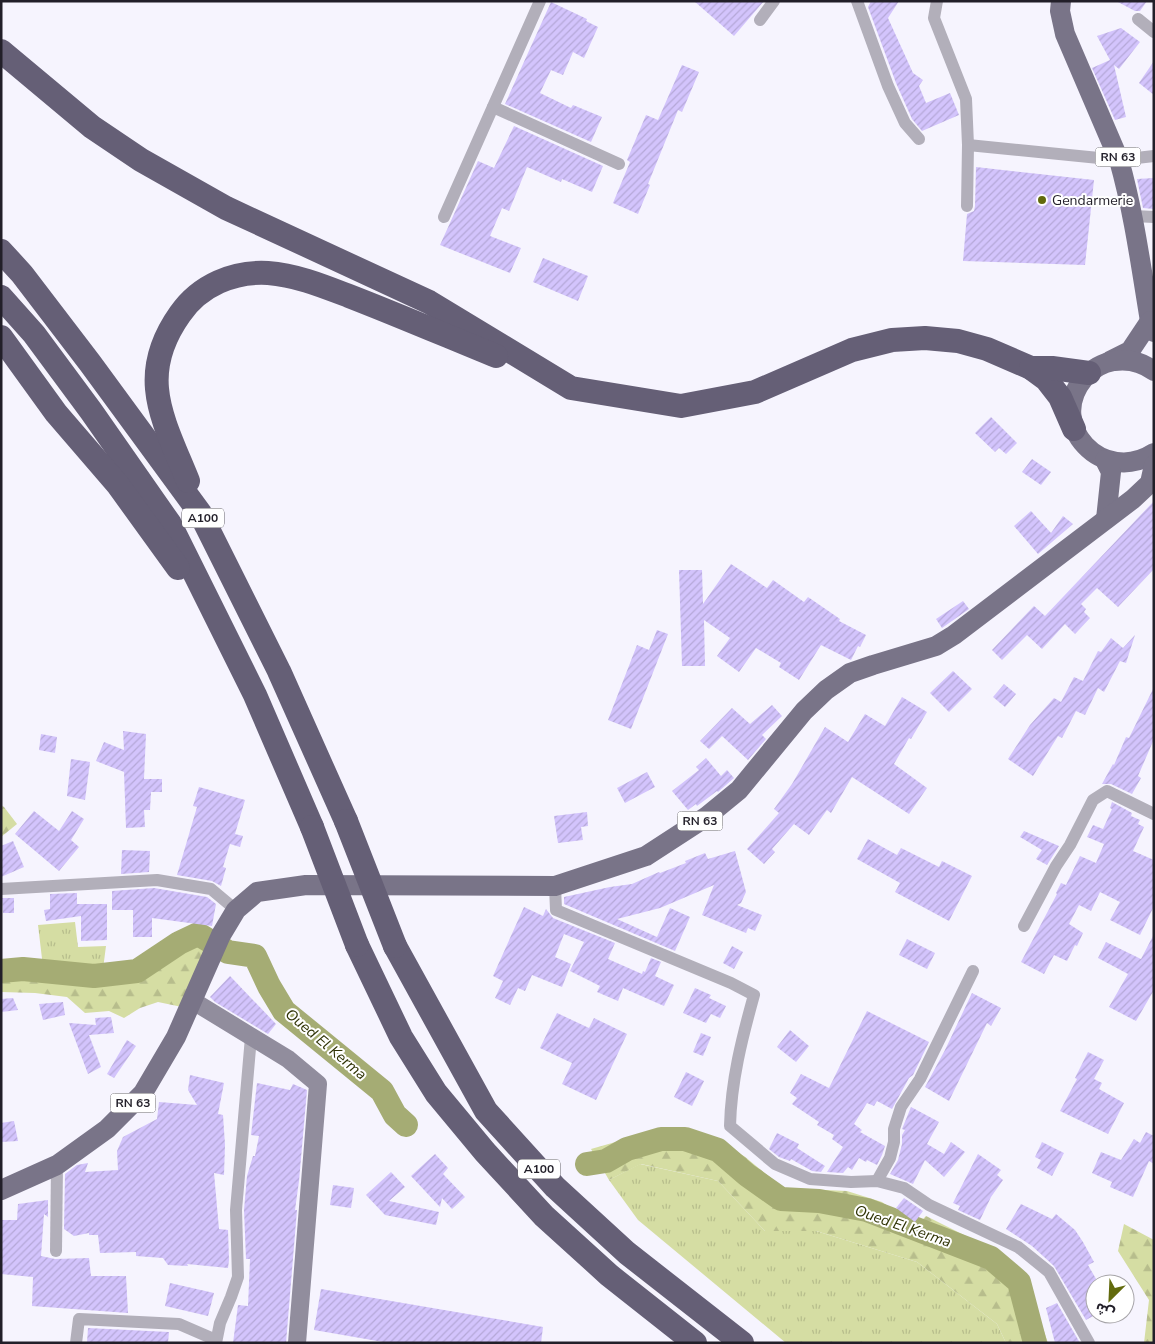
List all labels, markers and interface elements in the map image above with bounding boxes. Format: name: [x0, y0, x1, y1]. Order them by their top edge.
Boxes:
road number: RN 63: [1096, 148, 1140, 166]
place label: Gendarmerie: [1052, 191, 1133, 210]
marker: Gendarmerie: [1036, 194, 1048, 206]
road number: A100: [182, 508, 224, 528]
road number: RN 63: [678, 811, 722, 830]
water label: Oued El Kerma: [281, 1004, 371, 1084]
road number: RN 63: [110, 1094, 156, 1112]
road number: A100: [518, 1160, 560, 1178]
water label: Oued El Kerma: [852, 1200, 954, 1252]
north arrow: [1085, 1274, 1135, 1324]
text: ش: [1092, 1298, 1118, 1323]

